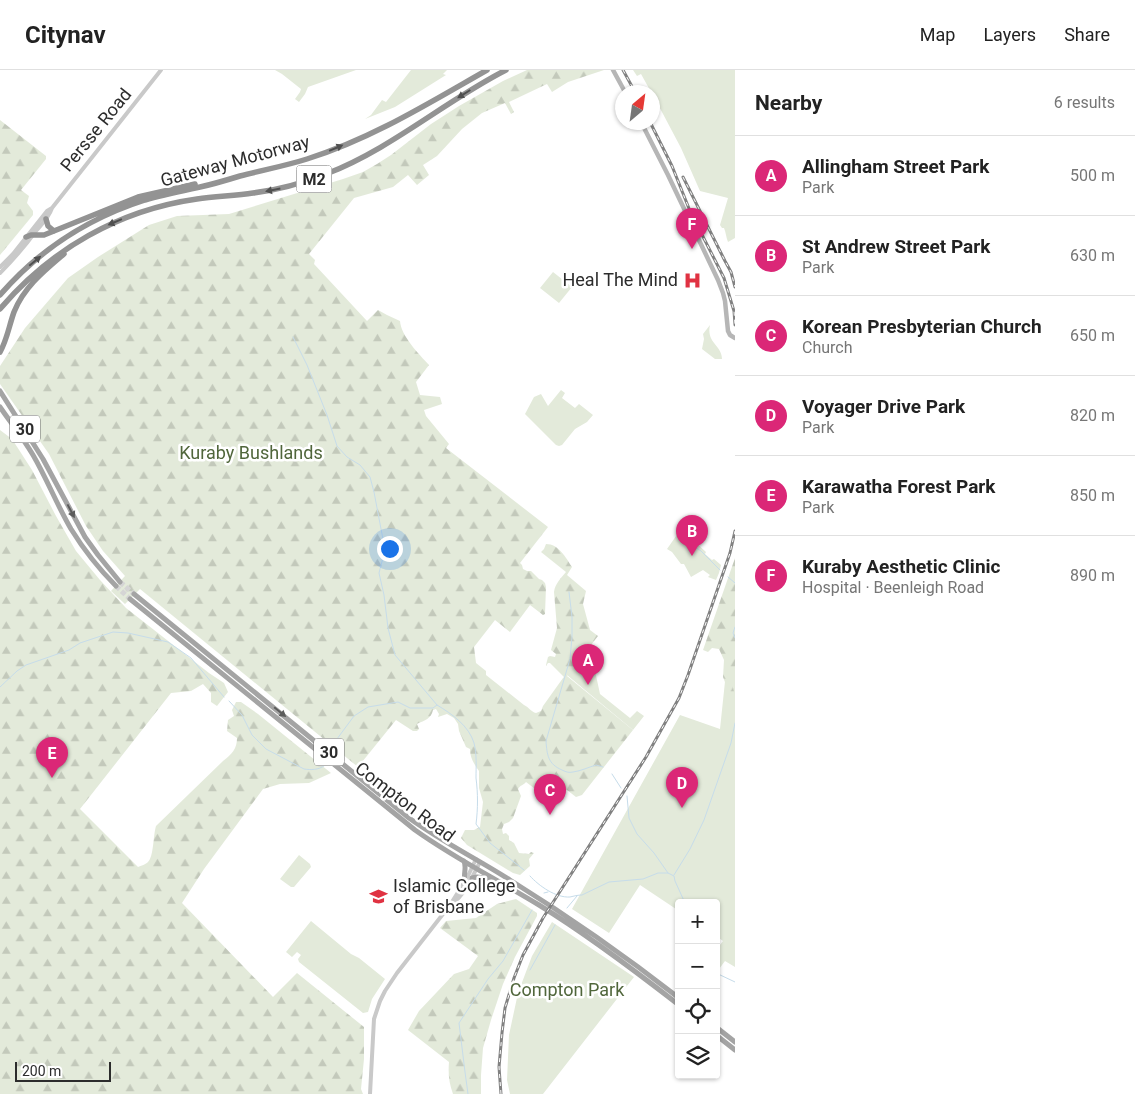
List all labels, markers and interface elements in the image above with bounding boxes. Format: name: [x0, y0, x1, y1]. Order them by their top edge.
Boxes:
text: Citynav: [25, 21, 106, 49]
text: Map: [920, 24, 955, 45]
text: Layers: [983, 24, 1036, 45]
text: Share: [1064, 24, 1110, 45]
street label: Persse Road: [56, 84, 135, 175]
north arrow: [615, 85, 660, 130]
one-way arrow: [457, 89, 470, 98]
text: Nearby: [755, 91, 822, 115]
text: 6 results: [1054, 93, 1115, 112]
street label: Gateway Motorway: [158, 130, 312, 191]
one-way arrow: [329, 144, 343, 152]
text: Allingham Street Park: [802, 155, 989, 178]
road number: M2: [296, 166, 332, 192]
text: A: [766, 166, 776, 185]
text: 500 m: [1070, 166, 1115, 185]
text: Park: [802, 178, 834, 197]
one-way arrow: [265, 186, 281, 194]
pin: F: [676, 208, 708, 249]
one-way arrow: [108, 218, 122, 226]
text: St Andrew Street Park: [802, 235, 990, 258]
text: B: [766, 246, 776, 265]
text: 630 m: [1070, 246, 1115, 265]
one-way arrow: [28, 255, 41, 266]
text: Park: [802, 258, 834, 277]
place label: Heal The Mind: [562, 269, 678, 290]
hospital icon: Heal The Mind: [682, 270, 702, 290]
text: Korean Presbyterian Church: [802, 315, 1042, 338]
text: C: [766, 326, 776, 345]
text: 650 m: [1070, 326, 1115, 345]
text: Church: [802, 338, 853, 357]
text: Voyager Drive Park: [802, 395, 965, 418]
text: D: [766, 406, 776, 425]
text: 820 m: [1070, 406, 1115, 425]
road number: 30: [10, 416, 40, 442]
text: Park: [802, 418, 834, 437]
park label: Kuraby Bushlands: [179, 442, 323, 463]
text: Karawatha Forest Park: [802, 475, 995, 498]
text: E: [767, 486, 776, 505]
text: 850 m: [1070, 486, 1115, 505]
text: Park: [802, 498, 834, 517]
one-way arrow: [66, 504, 75, 518]
pin: B: [676, 515, 708, 556]
your location: [377, 536, 403, 562]
text: Kuraby Aesthetic Clinic: [802, 555, 1000, 578]
text: F: [767, 566, 775, 585]
text: 890 m: [1070, 566, 1115, 585]
text: Hospital · Beenleigh Road: [802, 578, 984, 597]
pin: A: [572, 644, 604, 685]
one-way arrow: [273, 707, 286, 718]
pin: E: [36, 737, 68, 778]
road number: 30: [314, 739, 344, 766]
street label: Compton Road: [351, 757, 459, 846]
pin: D: [666, 767, 698, 808]
pin: C: [534, 774, 566, 815]
place label: Islamic College of Brisbane: [393, 875, 515, 917]
school or university icon: Islamic College of Brisbane: [369, 886, 389, 906]
map controls: [675, 899, 720, 1079]
button: +: [675, 899, 720, 944]
button: −: [675, 944, 720, 989]
park label: Compton Park: [510, 979, 625, 1000]
button: locate: [675, 989, 720, 1034]
button: layers: [675, 1034, 720, 1079]
scale bar: [15, 1059, 111, 1082]
text: 200 m: [22, 1063, 61, 1079]

